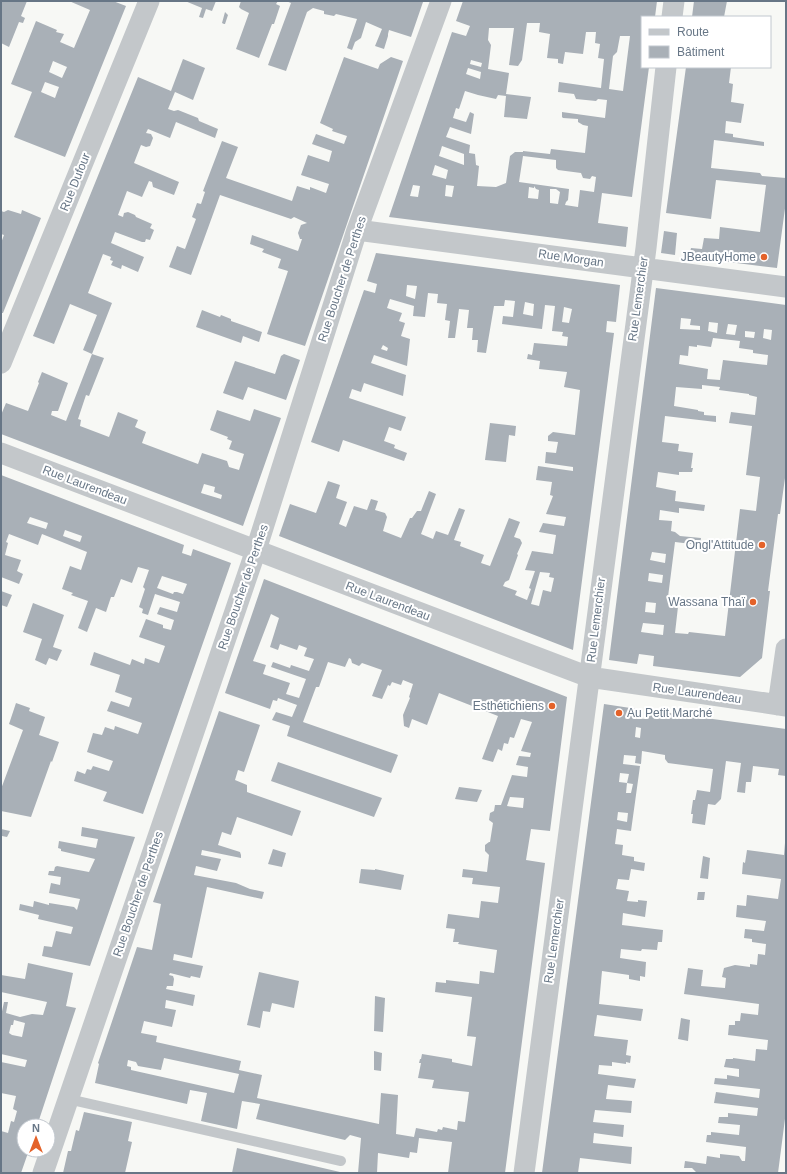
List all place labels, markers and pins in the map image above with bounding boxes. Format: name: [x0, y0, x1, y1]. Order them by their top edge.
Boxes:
place label: JBeautyHome: [681, 250, 756, 264]
marker: JBeautyHome: [759, 252, 769, 262]
place label: Ongl'Attitude: [686, 538, 754, 552]
marker: Ongl'Attitude: [757, 540, 767, 550]
place label: Wassana Thaï: [668, 595, 746, 609]
marker: Wassana Thaï: [748, 597, 758, 607]
place label: Esthétichiens: [473, 699, 544, 713]
marker: Esthétichiens: [547, 701, 557, 711]
place label: Au Petit Marché: [627, 706, 713, 720]
marker: Au Petit Marché: [614, 708, 624, 718]

